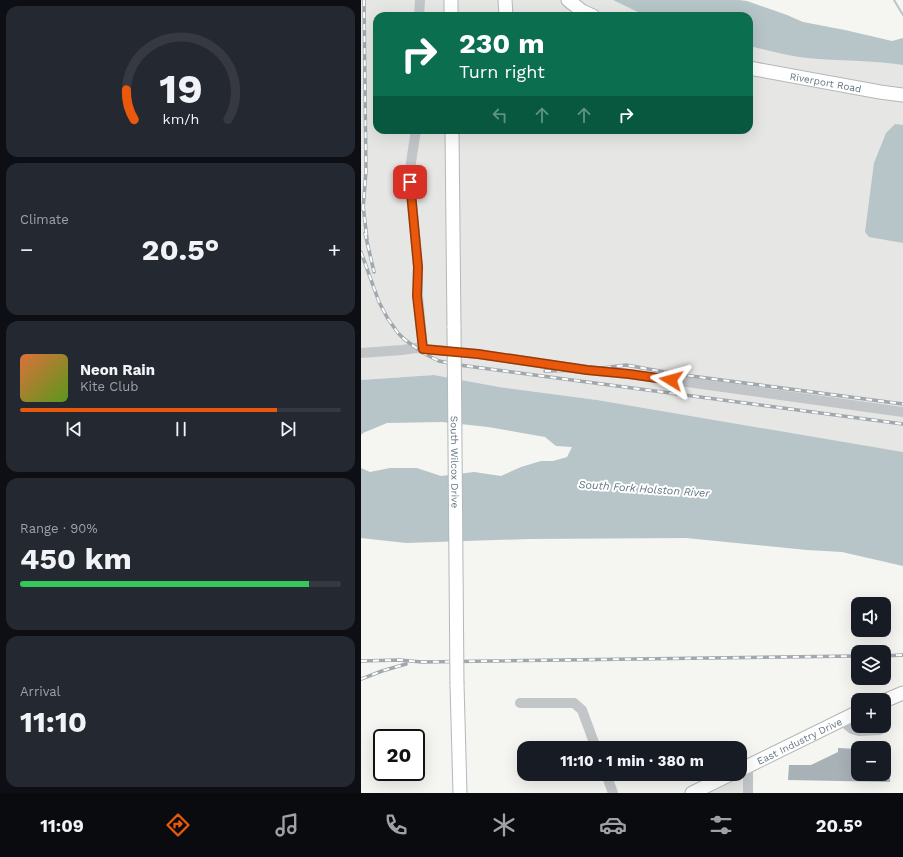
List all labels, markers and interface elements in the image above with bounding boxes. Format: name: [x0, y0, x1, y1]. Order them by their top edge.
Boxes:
text: 230 m: [459, 27, 545, 60]
icon: right: [393, 28, 445, 80]
text: Turn right: [459, 61, 545, 82]
text: 19: [159, 64, 202, 113]
street label: Riverport Road: [789, 70, 862, 94]
icon: left: [489, 104, 511, 126]
icon: ahead: [531, 104, 553, 126]
icon: ahead: [573, 104, 595, 126]
icon: right: [615, 104, 637, 126]
text: km/h: [162, 110, 199, 126]
pin: [393, 165, 427, 199]
icon: arrive: [399, 171, 421, 193]
text: Climate: [20, 212, 69, 227]
text: 20.5°: [142, 232, 219, 267]
text: −: [20, 237, 33, 262]
text: +: [328, 237, 341, 262]
position arrow: [650, 359, 692, 401]
text: Neon Rain: [80, 361, 155, 379]
text: Kite Club: [80, 379, 138, 394]
street label: South Wilcox Drive: [449, 416, 461, 508]
icon: previous: [63, 418, 85, 440]
icon: pause: [170, 418, 192, 440]
icon: next: [277, 418, 299, 440]
water label: South Fork Holston River: [578, 478, 711, 500]
text: Range · 90%: [20, 521, 98, 536]
text: 450 km: [20, 541, 132, 576]
map controls: [851, 597, 891, 781]
button: sound: [851, 597, 891, 637]
button: layers: [851, 645, 891, 685]
text: Arrival: [20, 684, 61, 699]
button: +: [851, 693, 891, 733]
text: 11:10: [20, 704, 87, 739]
street label: East Industry Drive: [755, 715, 844, 766]
speed limit sign: 20: [373, 729, 425, 781]
button: −: [851, 741, 891, 781]
text: 11:10 · 1 min · 380 m: [560, 752, 704, 770]
icon: directions: [164, 811, 192, 839]
icon: music: [273, 811, 301, 839]
icon: phone: [382, 811, 410, 839]
icon: climate: [490, 811, 518, 839]
icon: car: [599, 811, 627, 839]
icon: filters: [707, 811, 735, 839]
text: 11:09: [40, 815, 84, 836]
text: 20.5°: [816, 815, 863, 836]

